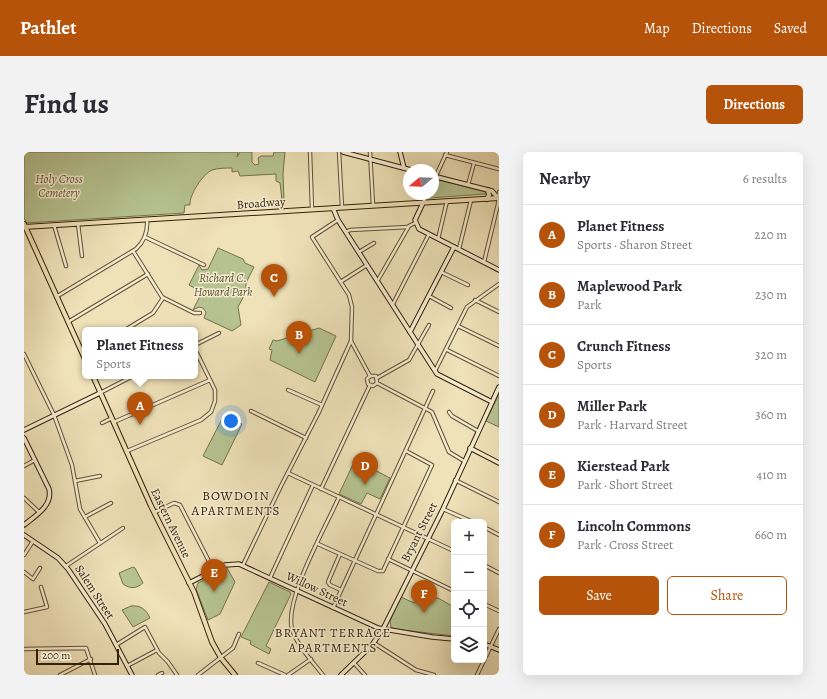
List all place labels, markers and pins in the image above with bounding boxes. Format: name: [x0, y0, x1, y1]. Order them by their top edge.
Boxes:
pin: C: [261, 264, 287, 297]
pin: B: [286, 321, 312, 354]
pin: A: [127, 392, 153, 425]
pin: D: [352, 452, 378, 485]
pin: E: [201, 559, 227, 592]
pin: F: [411, 580, 437, 613]

